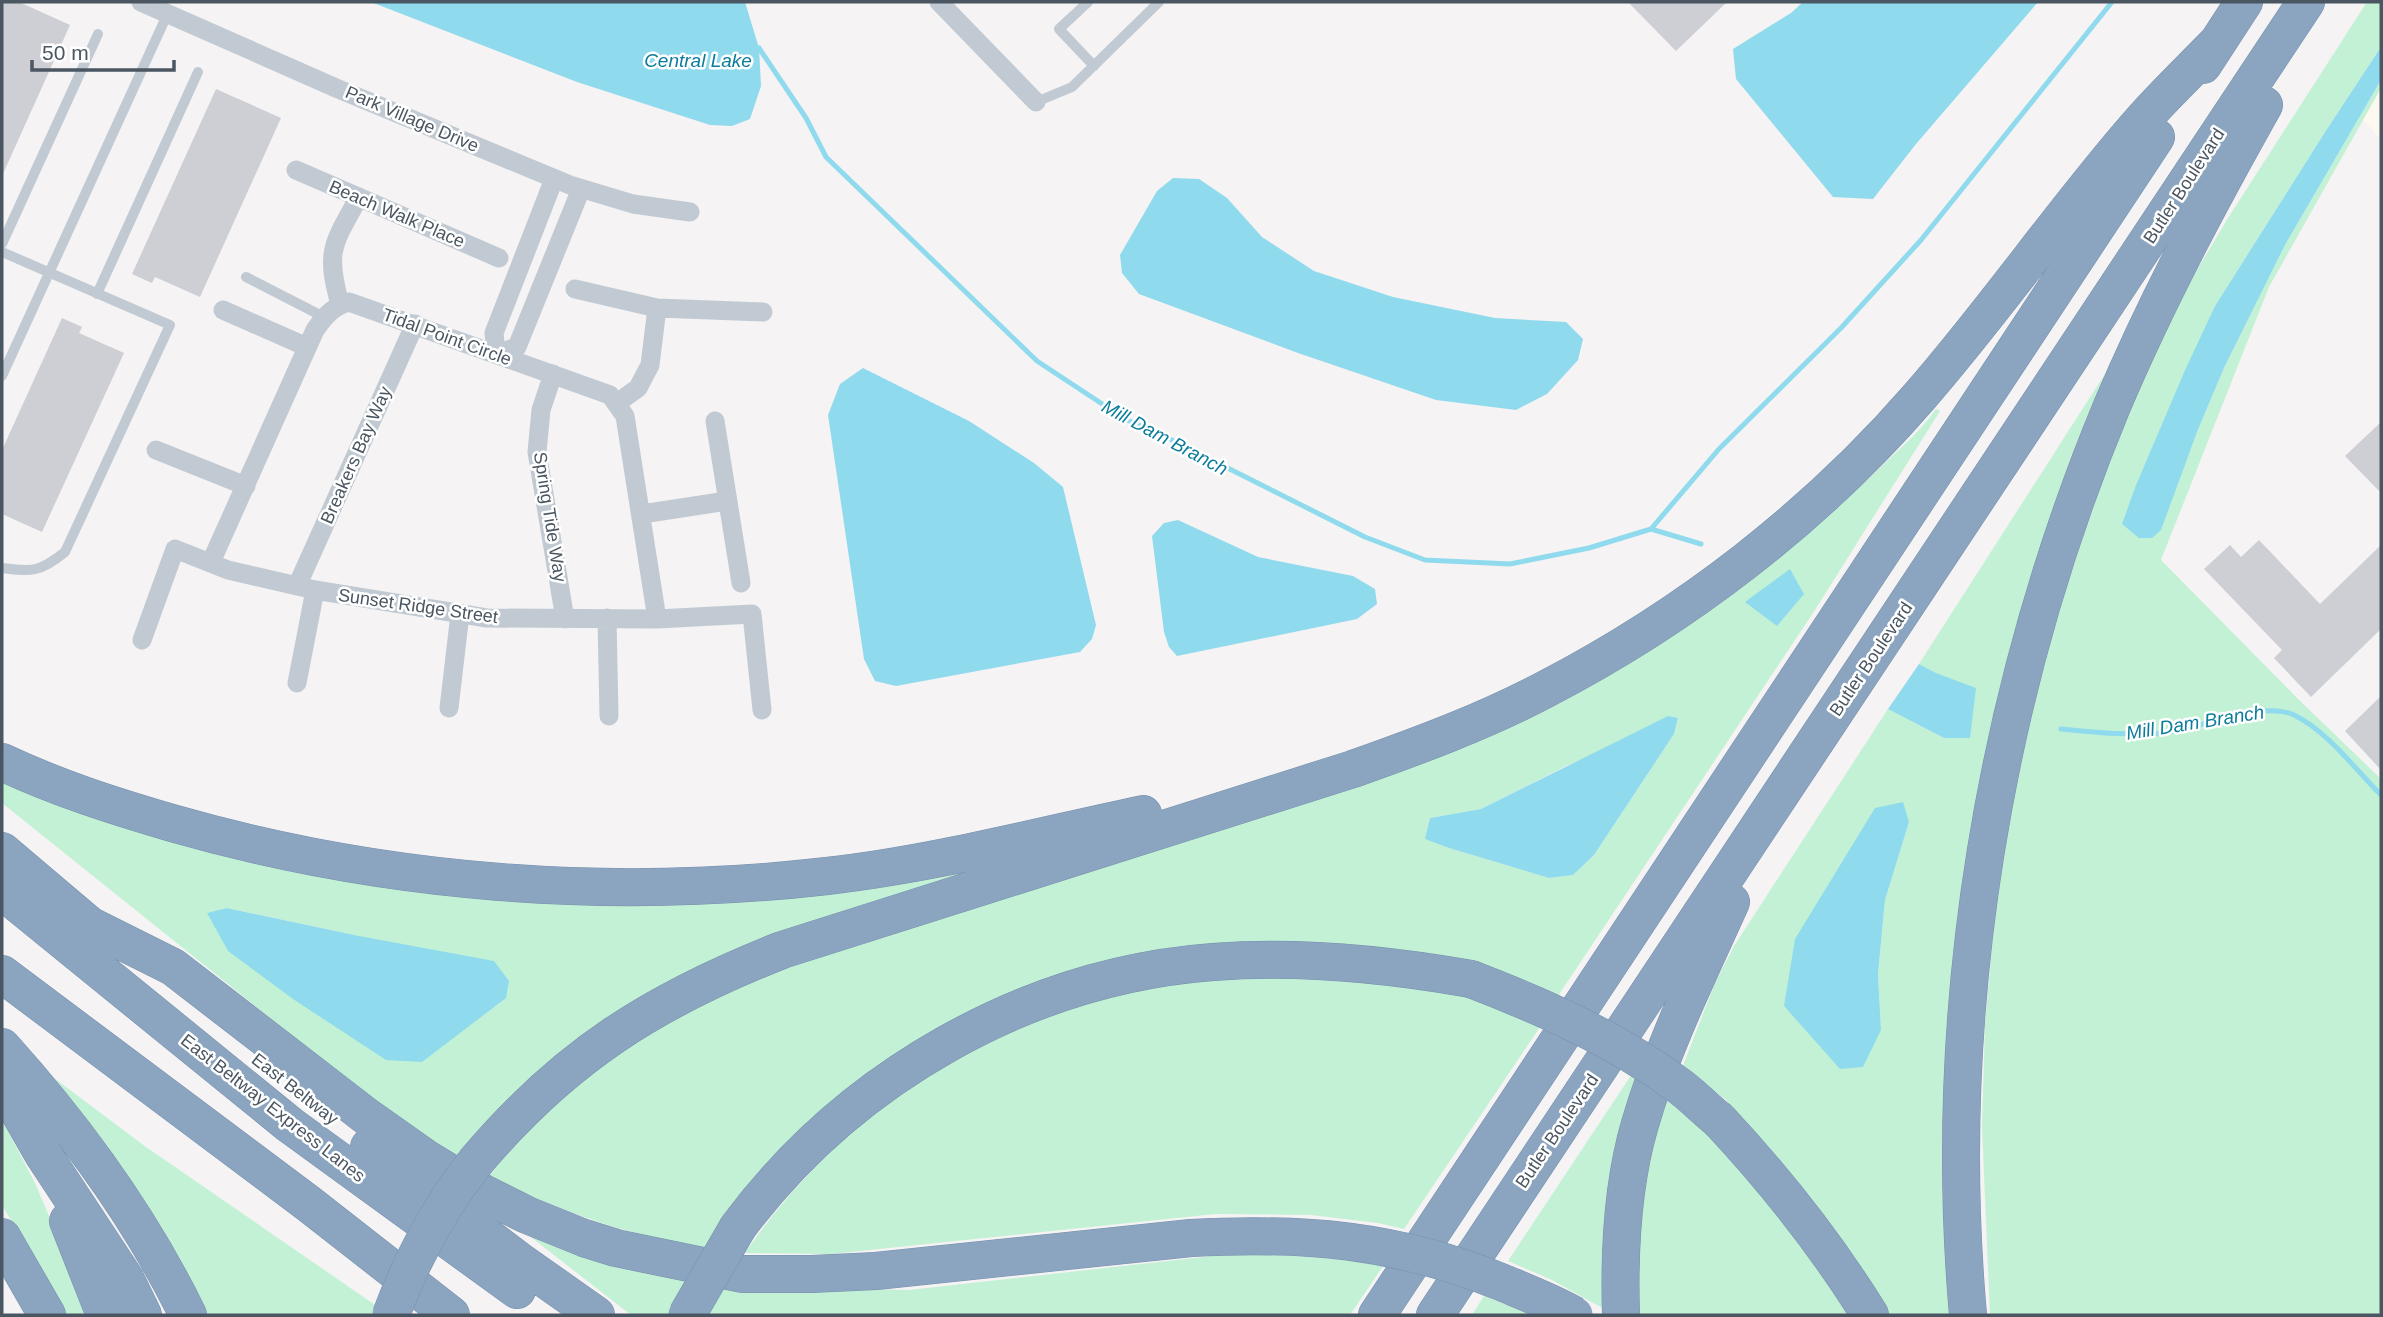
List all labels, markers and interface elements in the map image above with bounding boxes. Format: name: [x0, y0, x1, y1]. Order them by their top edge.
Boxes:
scale bar: [32, 28, 173, 72]
text: 50 m: [42, 41, 89, 64]
water label: Central Lake: [644, 50, 752, 71]
street label: Park Village Drive: [342, 82, 482, 156]
street label: Butler Boulevard: [2139, 125, 2229, 247]
street label: Beach Walk Place: [326, 176, 468, 252]
street label: Tidal Point Circle: [380, 304, 514, 370]
street label: Breakers Bay Way: [317, 383, 395, 527]
water label: Mill Dam Branch: [1098, 395, 1231, 479]
street label: Spring Tide Way: [530, 451, 570, 583]
street label: Sunset Ridge Street: [337, 585, 499, 627]
street label: Butler Boulevard: [1826, 598, 1916, 720]
water label: Mill Dam Branch: [2125, 701, 2266, 744]
street label: East Beltway Express Lanes: [177, 1030, 369, 1186]
street label: East Beltway: [248, 1049, 342, 1129]
street label: Butler Boulevard: [1512, 1070, 1602, 1192]

